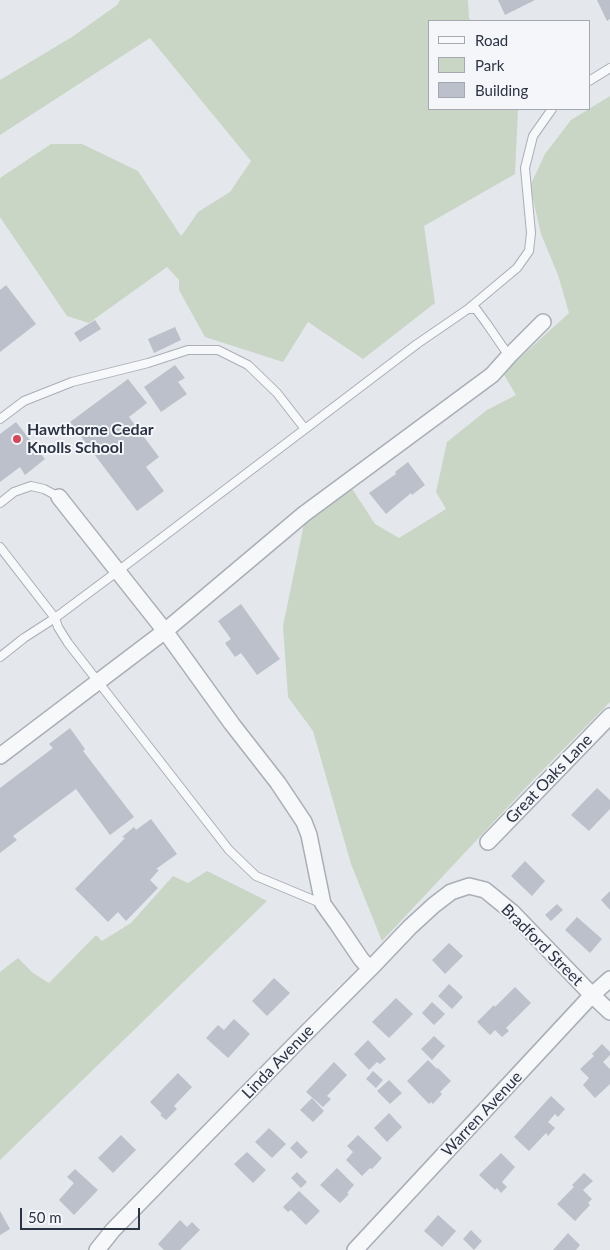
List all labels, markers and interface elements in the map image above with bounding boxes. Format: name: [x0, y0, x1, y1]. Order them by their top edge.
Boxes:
legend: [428, 20, 590, 110]
text: Road: [475, 31, 508, 49]
text: Park: [475, 56, 504, 74]
text: Building: [475, 81, 528, 99]
place label: Hawthorne Cedar Knolls School: [27, 420, 154, 458]
marker: Hawthorne Cedar Knolls School: [11, 433, 23, 445]
street label: Great Oaks Lane: [502, 730, 596, 828]
street label: Bradford Street: [497, 900, 587, 990]
street label: Linda Avenue: [238, 1021, 318, 1103]
street label: Warren Avenue: [438, 1067, 526, 1161]
scale bar: [22, 1198, 142, 1230]
text: 50 m: [28, 1208, 62, 1226]

